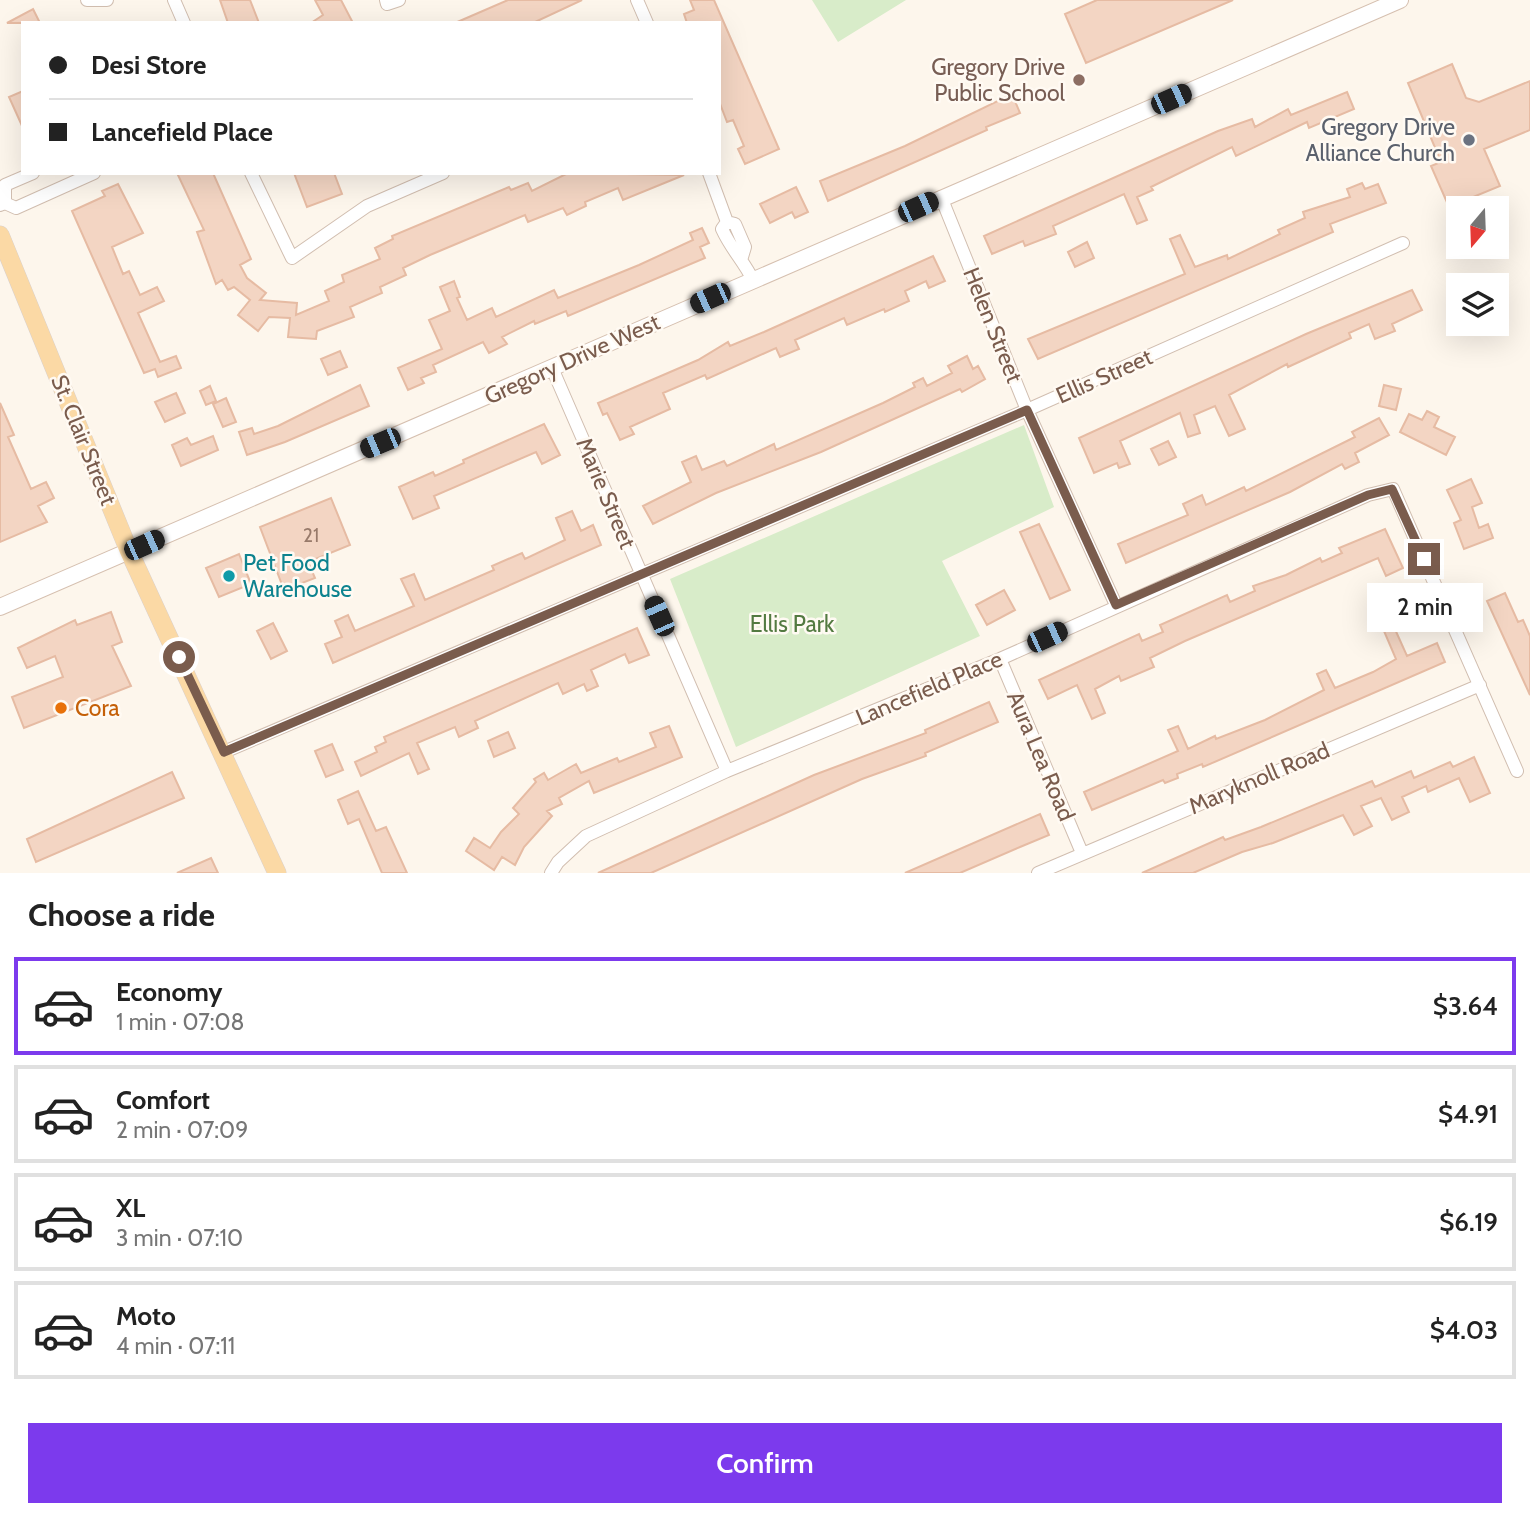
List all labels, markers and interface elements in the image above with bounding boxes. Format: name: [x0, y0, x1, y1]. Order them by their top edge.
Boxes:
text: Desi Store: [91, 49, 206, 81]
place label: Gregory Drive Public School: [931, 53, 1066, 107]
marker: Gregory Drive Public School: [1071, 72, 1087, 88]
car: [1148, 81, 1195, 117]
place label: Gregory Drive Alliance Church: [1306, 113, 1455, 167]
text: Lancefield Place: [91, 116, 273, 148]
marker: Gregory Drive Alliance Church: [1461, 132, 1477, 148]
car: [895, 189, 942, 225]
north arrow: [1446, 196, 1508, 259]
map controls: [1446, 196, 1509, 336]
street label: Helen Street: [957, 263, 1029, 387]
button: layers: [1446, 273, 1509, 336]
car: [687, 280, 734, 316]
street label: Gregory Drive West: [480, 308, 664, 410]
street label: Ellis Street: [1052, 342, 1157, 410]
street label: St. Clair Street: [45, 371, 123, 509]
car: [357, 425, 404, 461]
street label: Marie Street: [570, 433, 642, 553]
house number: 21: [303, 524, 319, 547]
car: [121, 527, 168, 563]
route end: [1408, 543, 1440, 575]
place label: Pet Food Warehouse: [243, 549, 352, 603]
marker: Pet Food Warehouse: [221, 568, 237, 584]
callout: 2 min: [1366, 584, 1482, 632]
car: [641, 593, 678, 639]
text: 2 min: [1397, 593, 1453, 621]
park label: Ellis Park: [750, 610, 835, 638]
car: [1024, 619, 1071, 655]
route start: [163, 641, 195, 673]
street label: Lancefield Place: [851, 644, 1007, 731]
street label: Aura Lea Road: [1001, 687, 1081, 825]
place label: Cora: [75, 694, 120, 722]
marker: Cora: [53, 700, 69, 716]
street label: Maryknoll Road: [1184, 736, 1334, 820]
text: Choose a ride: [28, 895, 215, 934]
icon: car: [32, 975, 95, 1038]
text: Economy: [116, 976, 222, 1008]
text: $3.64: [1433, 990, 1498, 1022]
text: 1 min · 07:08: [116, 1008, 245, 1036]
icon: car: [32, 1083, 95, 1146]
text: Comfort: [116, 1084, 210, 1116]
text: $4.91: [1438, 1098, 1498, 1130]
text: 2 min · 07:09: [116, 1116, 248, 1144]
icon: car: [32, 1191, 95, 1254]
text: XL: [116, 1192, 145, 1224]
text: $6.19: [1439, 1206, 1498, 1238]
text: 3 min · 07:10: [116, 1224, 243, 1252]
icon: car: [32, 1299, 95, 1362]
text: Moto: [116, 1300, 176, 1332]
text: $4.03: [1430, 1314, 1498, 1346]
text: 4 min · 07:11: [116, 1332, 235, 1360]
button: Confirm: [28, 1423, 1502, 1503]

